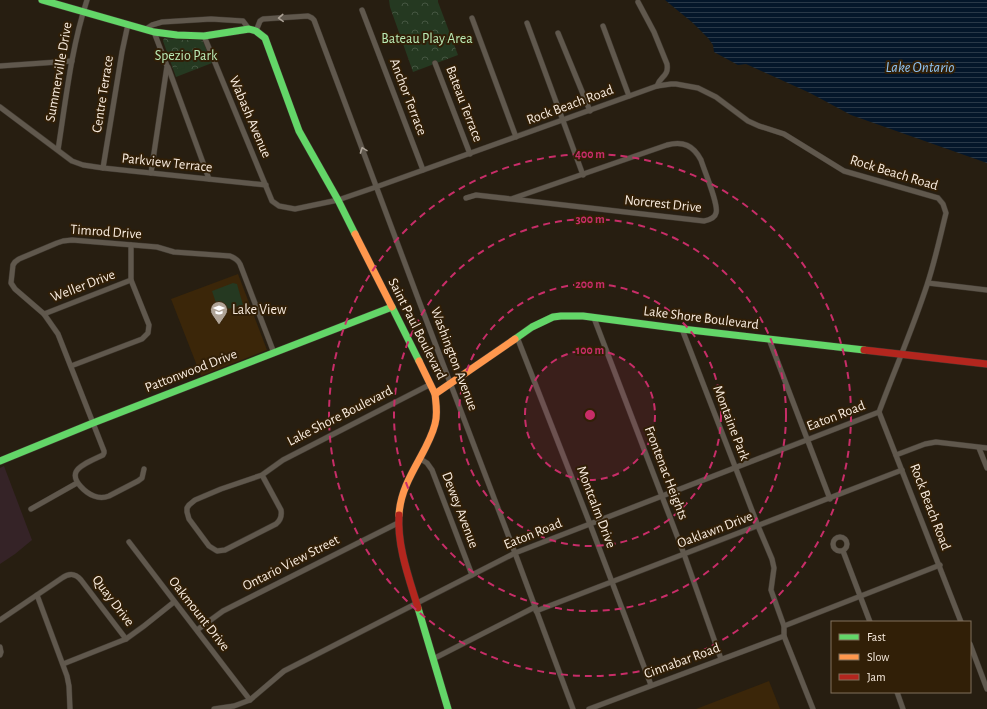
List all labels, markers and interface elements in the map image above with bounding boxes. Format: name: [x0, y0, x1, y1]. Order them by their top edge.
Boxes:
one-way arrow: [278, 13, 284, 22]
street label: Summerville Drive: [43, 21, 75, 123]
park label: Bateau Play Area: [381, 32, 473, 46]
park label: Spezio Park: [155, 49, 218, 63]
street label: Centre Terrace: [90, 54, 116, 134]
street label: Anchor Terrace: [387, 57, 429, 137]
water label: Lake Ontario: [886, 60, 954, 75]
street label: Bateau Terrace: [443, 64, 485, 144]
street label: Wabash Avenue: [226, 74, 274, 160]
street label: Rock Beach Road: [525, 83, 615, 127]
one-way arrow: [359, 147, 367, 154]
text: 400 m: [575, 148, 605, 160]
street label: Parkview Terrace: [121, 151, 213, 175]
street label: Rock Beach Road: [848, 153, 940, 193]
street label: Norcrest Drive: [624, 193, 702, 215]
text: 300 m: [575, 213, 605, 225]
street label: Timrod Drive: [70, 223, 142, 241]
street label: Weller Drive: [49, 267, 117, 305]
street label: Saint Paul Boulevard: [385, 276, 449, 382]
text: 200 m: [575, 278, 605, 290]
school or university icon: Lake View: [209, 300, 229, 325]
place label: Lake View: [232, 303, 287, 317]
street label: Lake Shore Boulevard: [643, 304, 759, 332]
street label: Washington Avenue: [428, 305, 480, 413]
text: 100 m: [576, 344, 604, 356]
street label: Pattonwood Drive: [143, 347, 239, 395]
street label: Lake Shore Boulevard: [285, 383, 395, 449]
street label: Montaine Park: [710, 384, 752, 463]
street label: Eaton Road: [805, 398, 867, 434]
centre of rings: [583, 408, 597, 422]
street label: Frontenac Heights: [642, 424, 690, 522]
street label: Rock Beach Road: [907, 462, 953, 552]
street label: Montcalm Drive: [574, 464, 618, 550]
street label: Dewey Avenue: [439, 470, 481, 550]
street label: Oaklawn Drive: [675, 509, 755, 551]
street label: Eaton Road: [502, 516, 564, 552]
street label: Ontario View Street: [240, 532, 342, 593]
street label: Quay Drive: [89, 573, 137, 629]
street label: Oakmount Drive: [166, 574, 232, 654]
legend: [831, 621, 971, 693]
text: Fast: [867, 631, 886, 643]
street label: Cinnabar Road: [642, 641, 722, 681]
text: Slow: [867, 651, 889, 663]
text: Jam: [867, 671, 886, 683]

